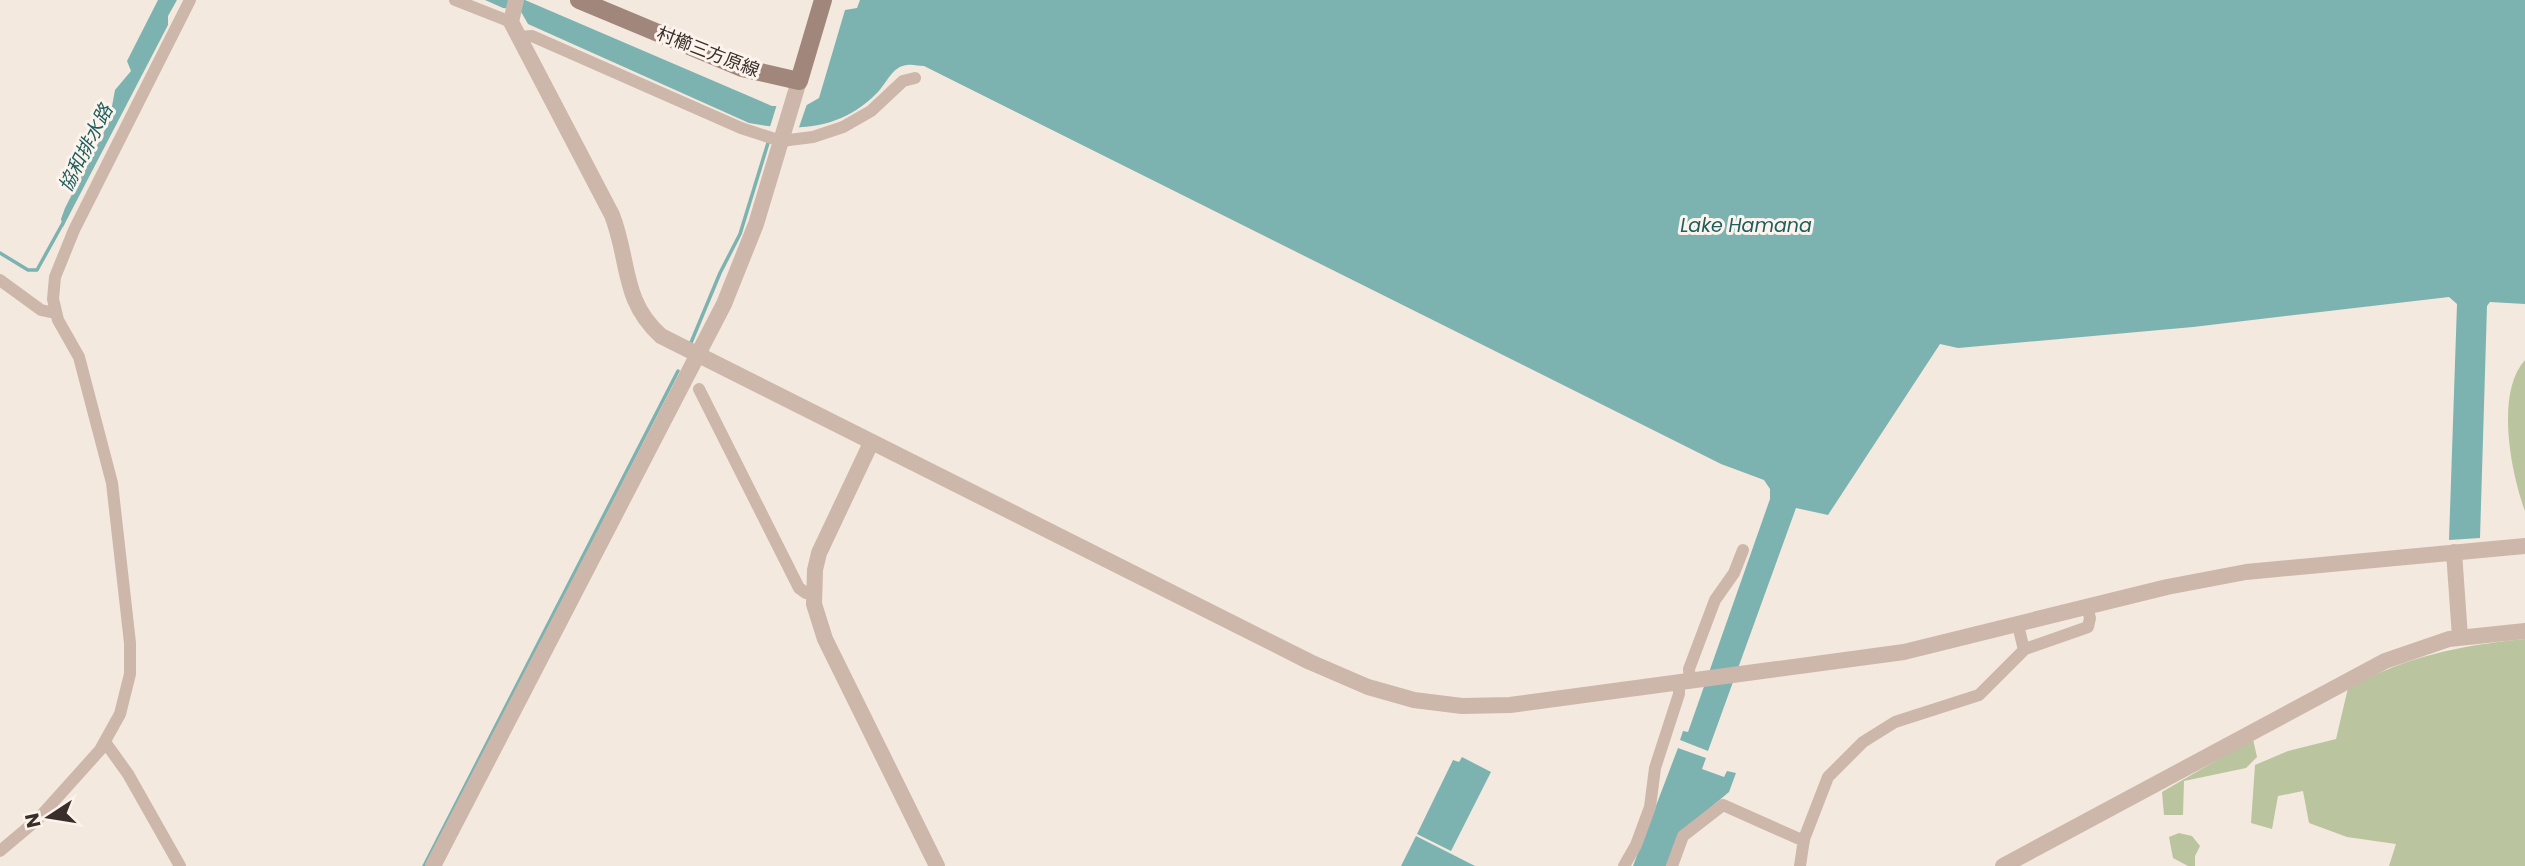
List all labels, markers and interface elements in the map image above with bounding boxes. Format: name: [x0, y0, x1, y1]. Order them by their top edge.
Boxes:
street label: 村櫛三方原線: [653, 21, 763, 83]
water label: 協和排水路: [52, 98, 120, 197]
water label: Lake Hamana: [1680, 212, 1812, 239]
north arrow: [14, 782, 84, 852]
text: N: [18, 811, 48, 830]

